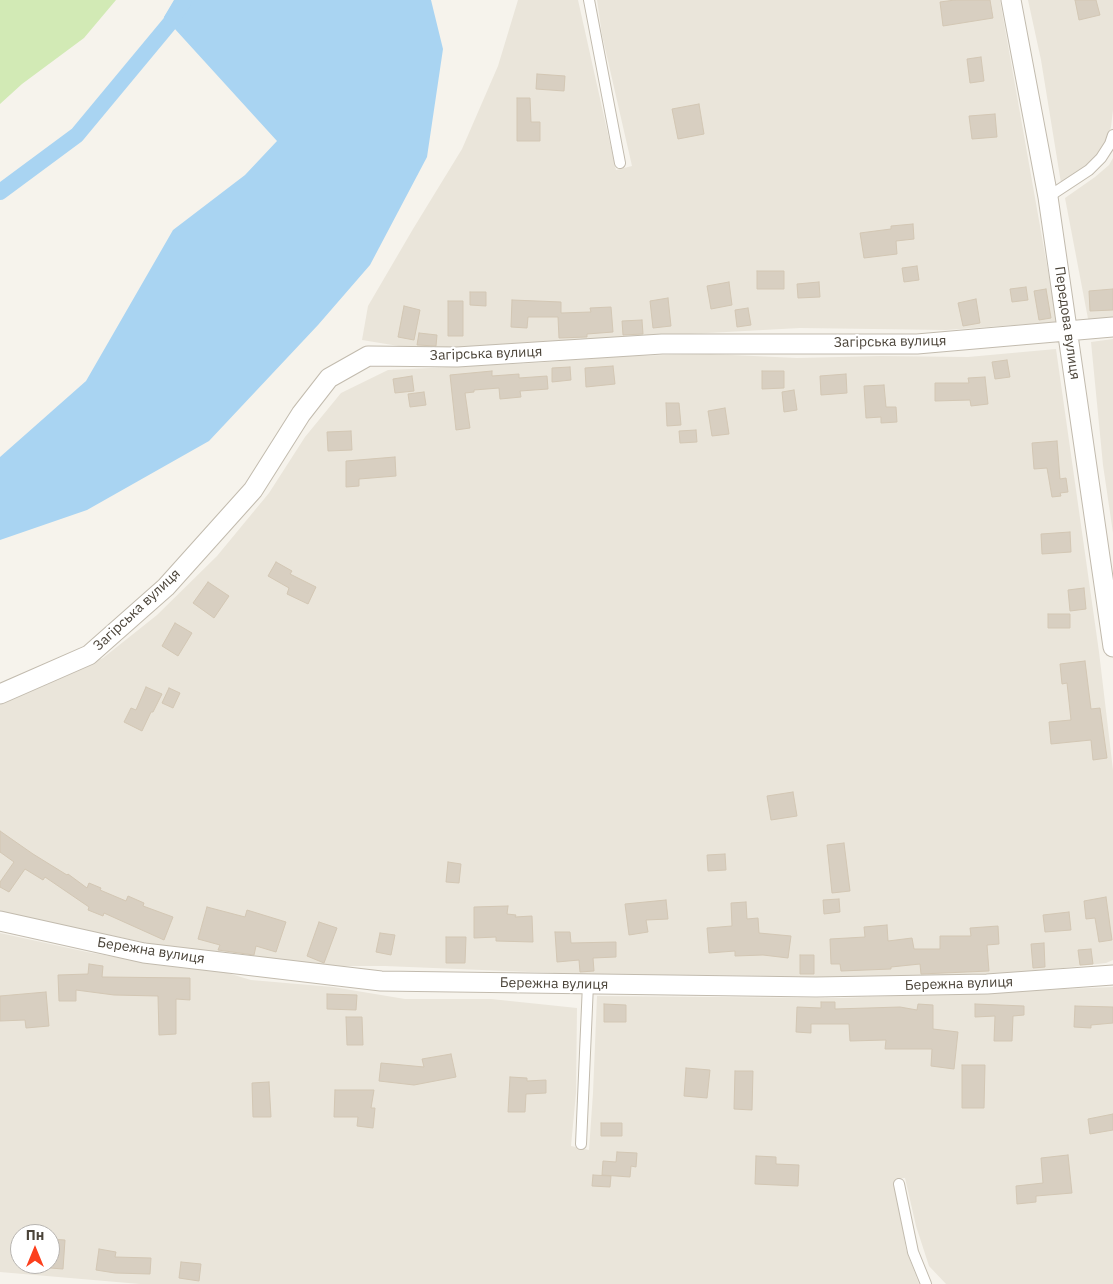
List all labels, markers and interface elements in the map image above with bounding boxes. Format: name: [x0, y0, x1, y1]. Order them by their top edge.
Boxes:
street label: Передова вулиця: [1051, 265, 1083, 381]
street label: Загірська вулиця: [834, 333, 946, 351]
street label: Загірська вулиця: [429, 344, 543, 364]
street label: Загірська вулиця: [90, 565, 184, 655]
street label: Бережна вулиця: [96, 934, 206, 968]
street label: Бережна вулиця: [905, 974, 1013, 994]
street label: Бережна вулиця: [500, 975, 608, 993]
north arrow: [10, 1224, 60, 1274]
text: Пн: [26, 1226, 44, 1244]

